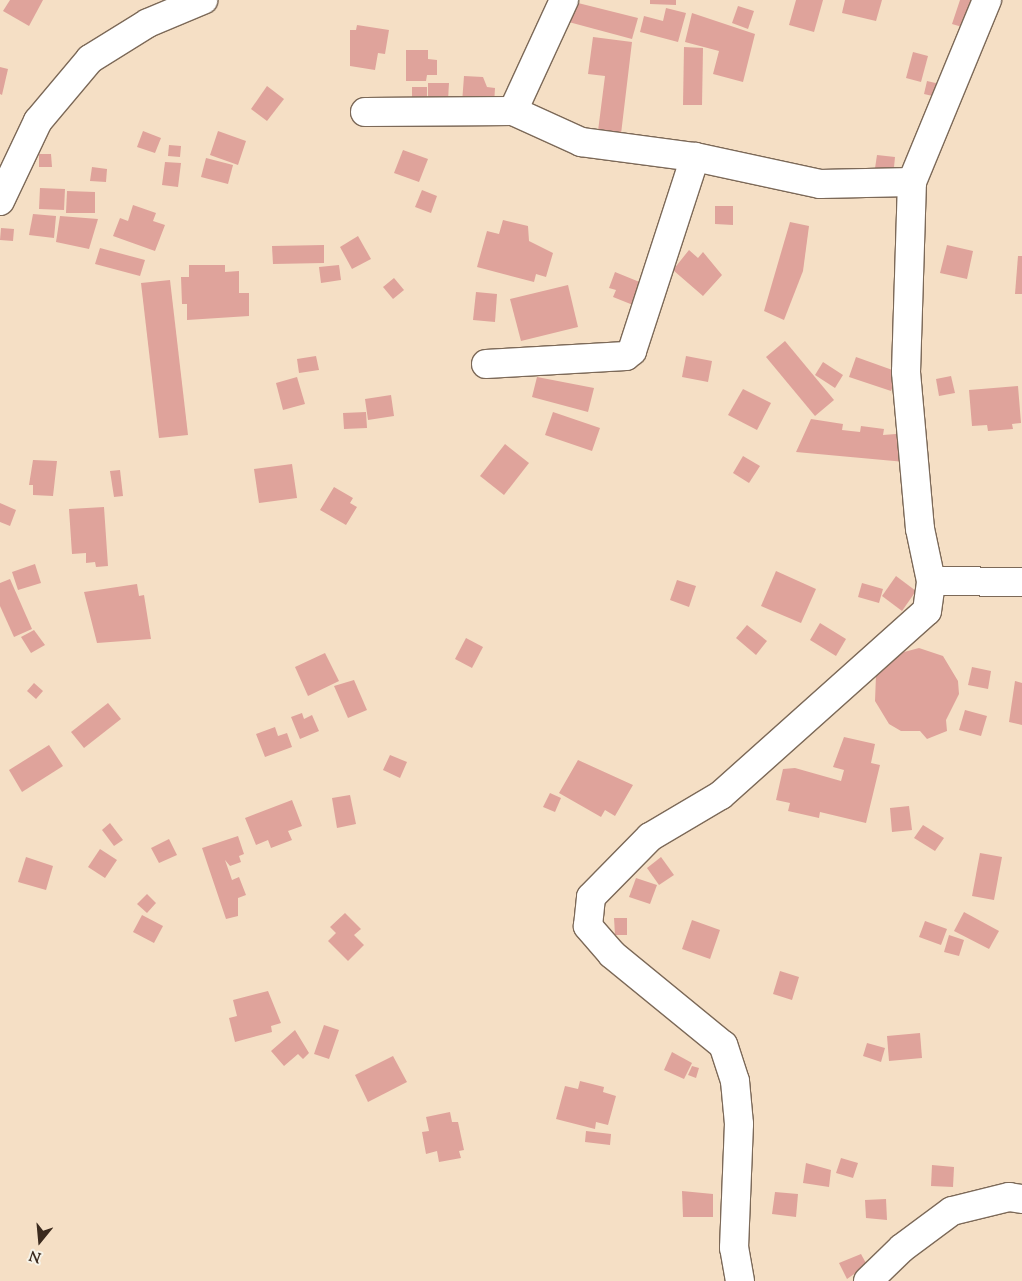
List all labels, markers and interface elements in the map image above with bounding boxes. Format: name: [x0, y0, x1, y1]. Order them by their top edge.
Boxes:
north arrow: [15, 1216, 65, 1266]
text: N: [27, 1244, 44, 1267]

